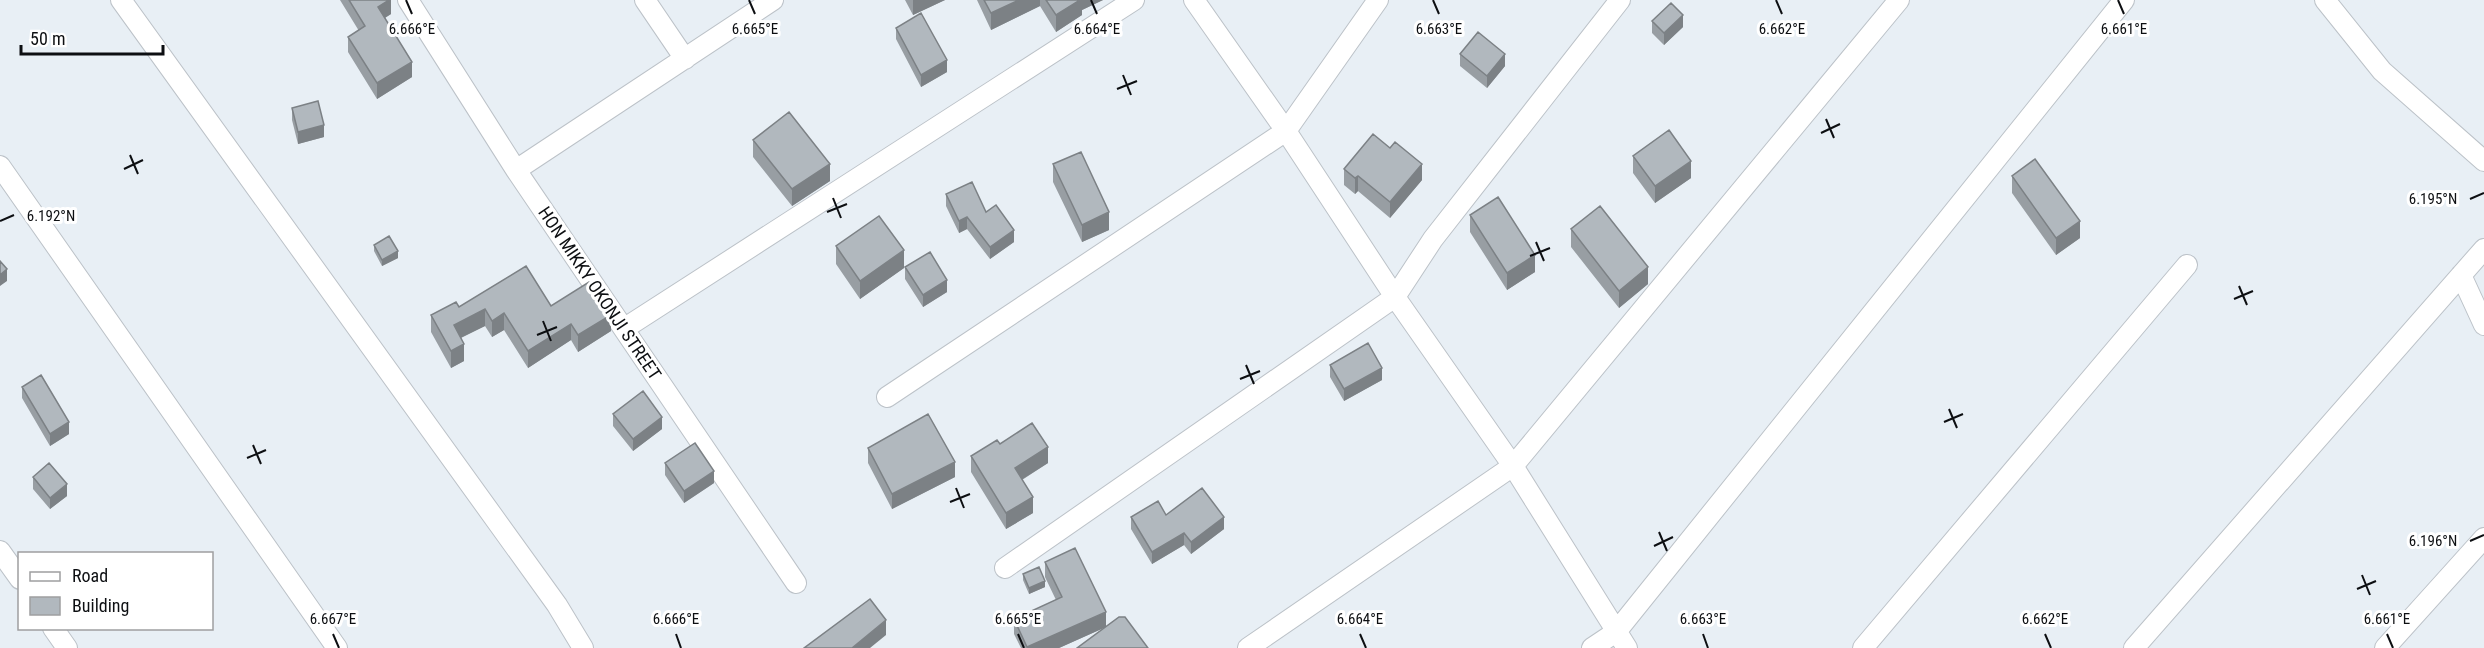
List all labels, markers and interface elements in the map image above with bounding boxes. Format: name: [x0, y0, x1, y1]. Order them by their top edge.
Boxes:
scale bar: [21, 18, 164, 56]
text: 6.666°E: [389, 20, 435, 38]
text: 6.665°E: [732, 20, 778, 38]
text: 6.664°E: [1074, 20, 1120, 38]
text: 6.663°E: [1416, 20, 1462, 38]
text: 6.662°E: [1759, 20, 1805, 38]
text: 6.661°E: [2101, 20, 2147, 38]
text: 50 m: [30, 28, 65, 49]
text: 6.195°N: [2409, 190, 2457, 208]
street label: HON MIKKY OKONJI STREET: [534, 203, 666, 383]
text: 6.192°N: [27, 207, 75, 225]
text: 6.196°N: [2409, 532, 2457, 550]
legend: [18, 552, 213, 630]
text: Road: [72, 565, 108, 586]
text: Building: [72, 595, 129, 616]
text: 6.667°E: [310, 610, 356, 628]
text: 6.666°E: [653, 610, 699, 628]
text: 6.665°E: [995, 610, 1041, 628]
text: 6.664°E: [1337, 610, 1383, 628]
text: 6.663°E: [1680, 610, 1726, 628]
text: 6.662°E: [2022, 610, 2068, 628]
text: 6.661°E: [2364, 610, 2410, 628]

